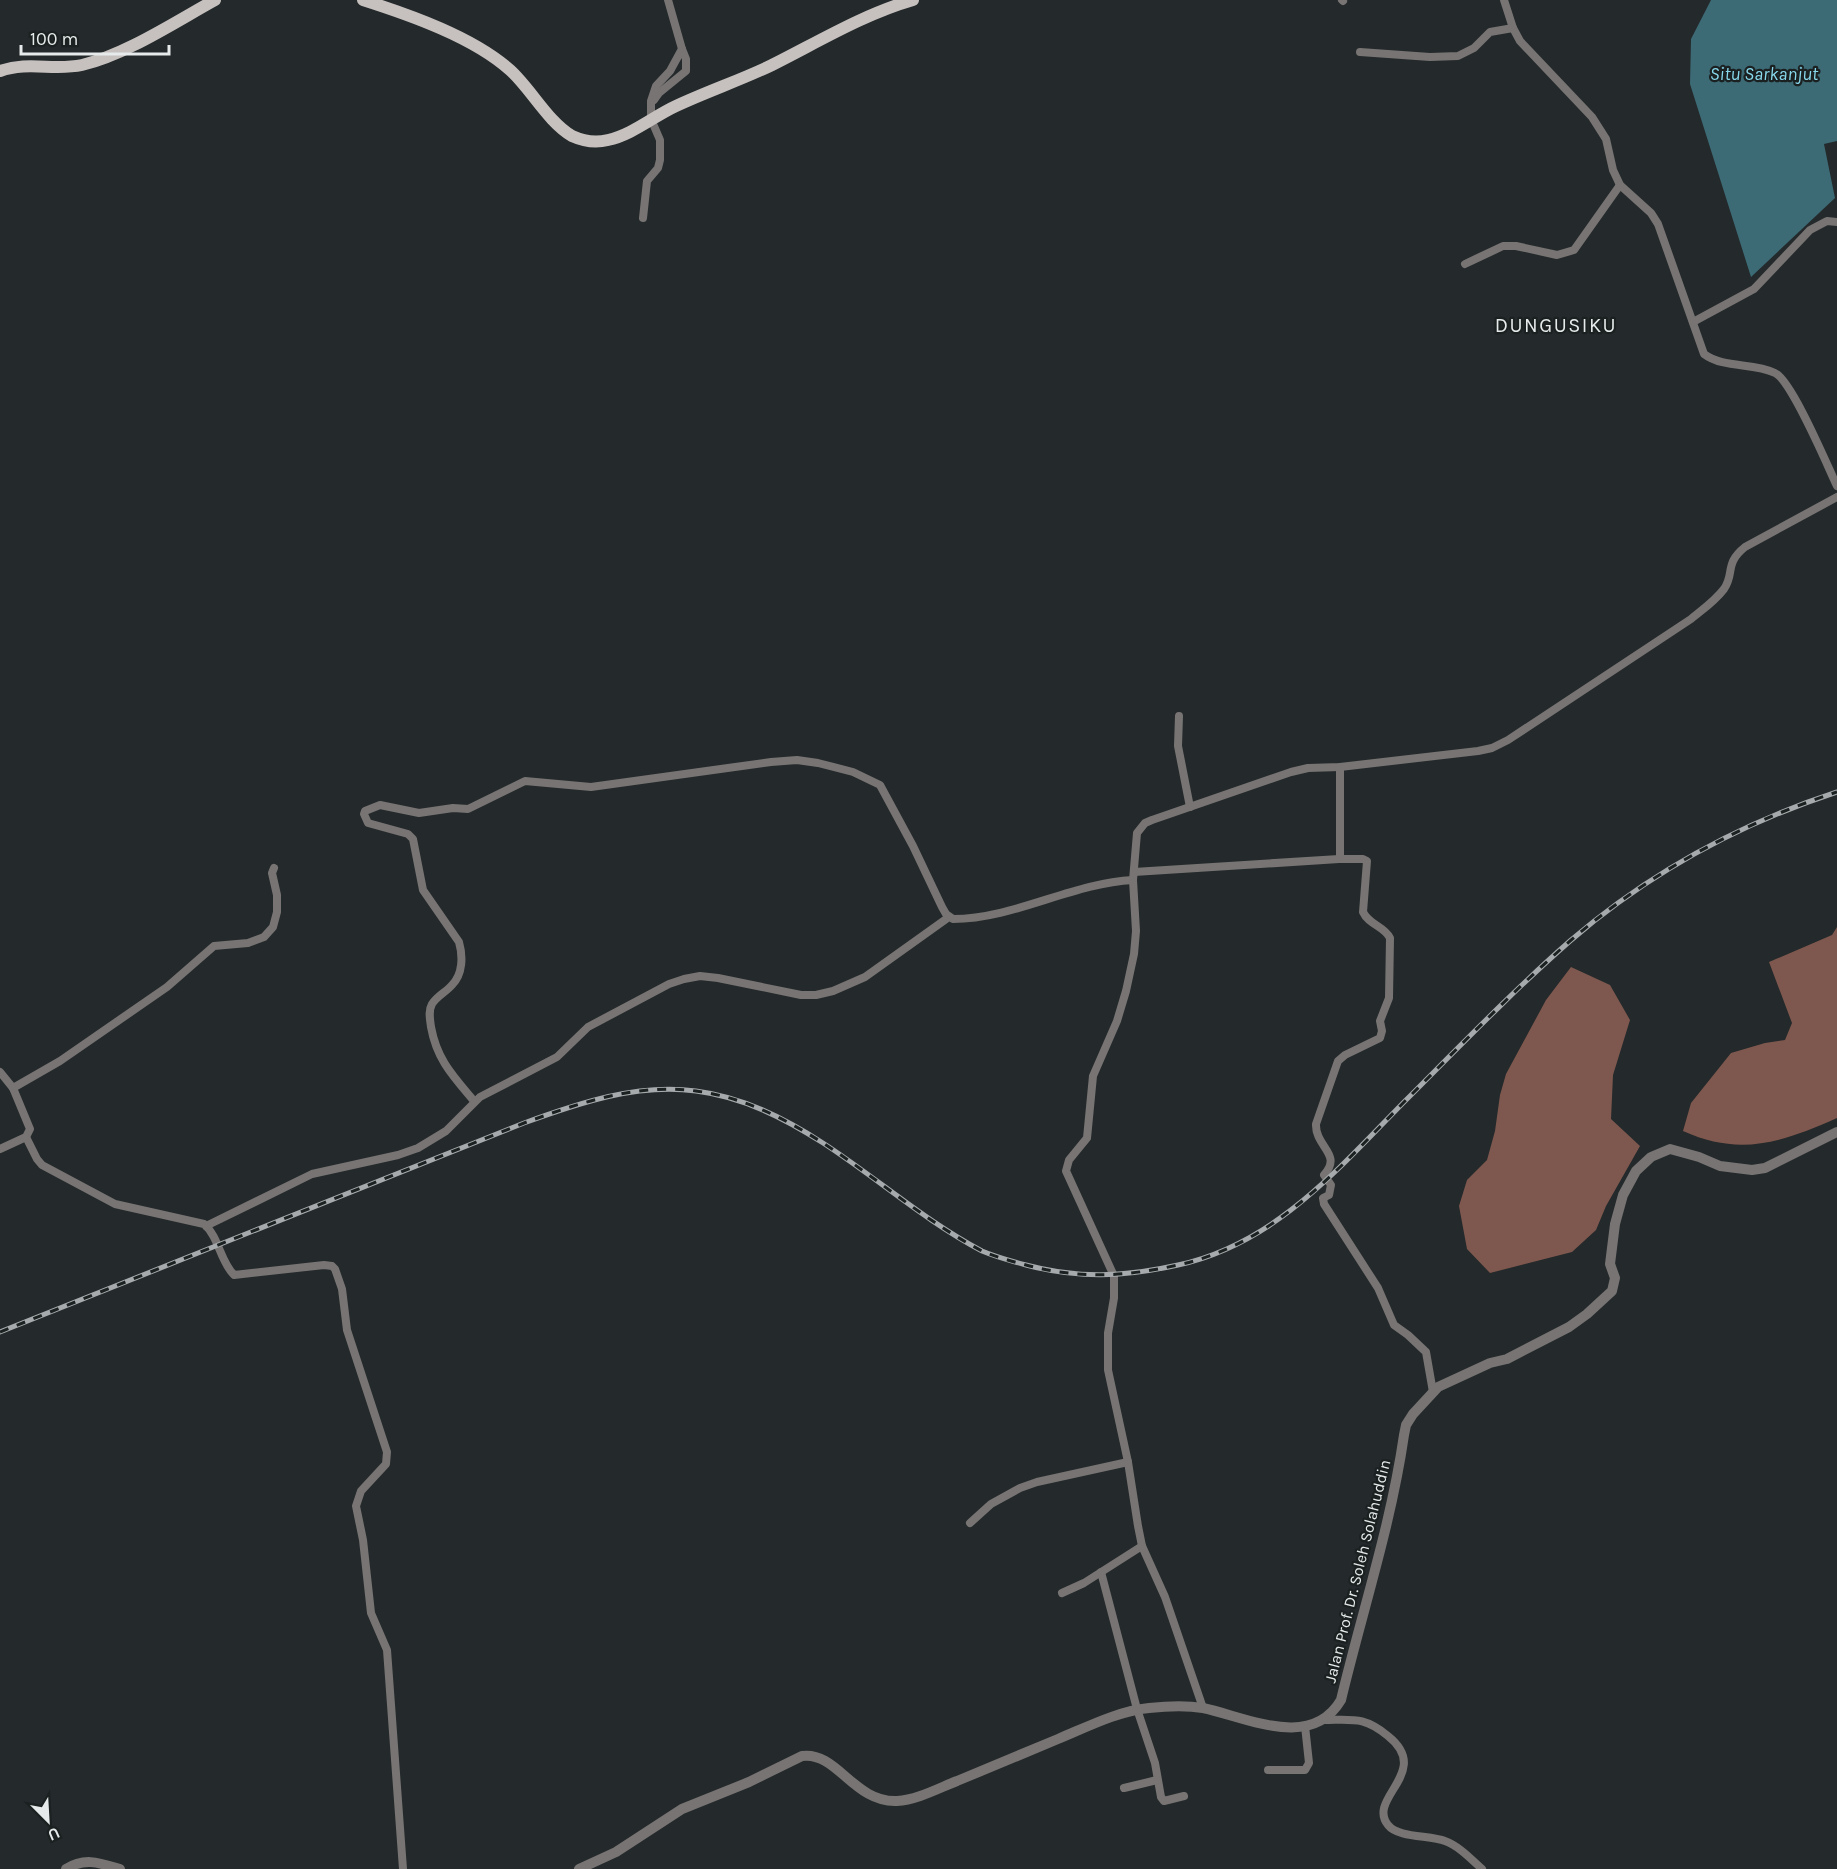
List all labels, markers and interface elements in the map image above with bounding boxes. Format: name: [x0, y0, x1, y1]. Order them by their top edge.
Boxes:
scale bar: [21, 18, 170, 56]
text: 100 m: [30, 28, 78, 50]
water label: Situ Sarkanjut: [1710, 63, 1819, 85]
district label: DUNGUSIKU: [1495, 314, 1617, 337]
street label: Jalan Prof. Dr. Soleh Solahuddin: [1321, 1457, 1394, 1685]
north arrow: [18, 1791, 78, 1851]
text: U: [45, 1823, 63, 1845]

